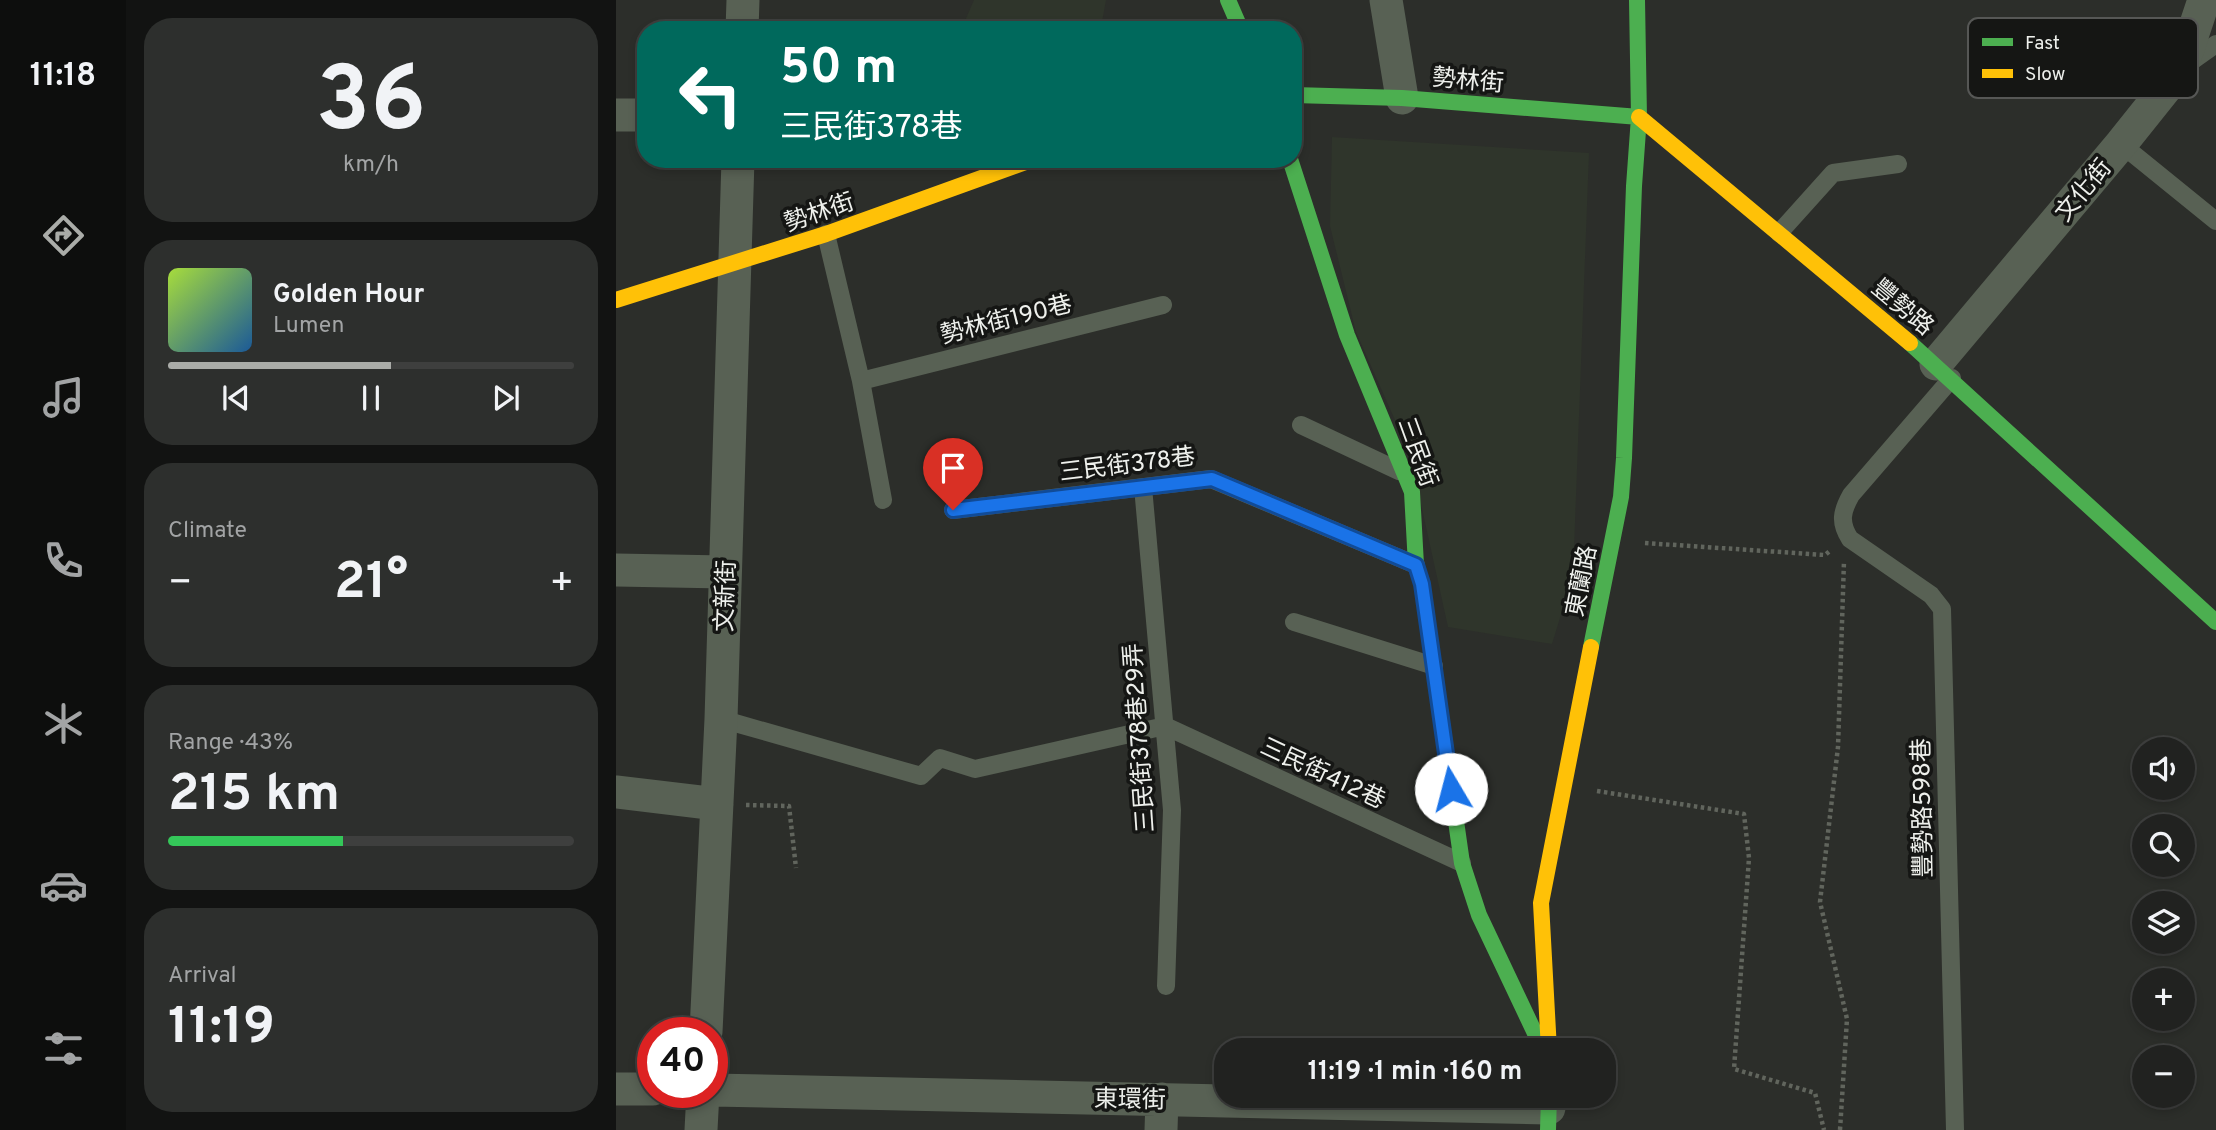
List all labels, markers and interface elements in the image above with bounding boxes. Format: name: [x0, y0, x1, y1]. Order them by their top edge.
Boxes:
legend: [1968, 18, 2198, 98]
text: Fast: [2025, 32, 2060, 56]
text: 50 m: [780, 39, 897, 101]
text: 36: [316, 48, 426, 163]
icon: left: [665, 49, 756, 140]
text: 11:18: [30, 57, 96, 97]
text: Slow: [2025, 63, 2065, 87]
street label: 勢林街: [1431, 64, 1505, 100]
text: 三民街378巷: [780, 109, 962, 149]
text: km/h: [343, 151, 399, 180]
street label: 文化街: [2050, 154, 2119, 229]
street label: 勢林街: [781, 188, 859, 240]
icon: directions: [39, 211, 88, 260]
street label: 豐勢路: [1864, 274, 1939, 343]
text: Golden Hour: [273, 279, 424, 312]
street label: 勢林街190巷: [938, 290, 1075, 352]
text: Lumen: [273, 312, 344, 341]
icon: music: [39, 373, 88, 422]
icon: previous: [217, 379, 255, 417]
icon: pause: [352, 379, 390, 417]
icon: next: [487, 379, 525, 417]
street label: 三民街: [1390, 414, 1443, 492]
pin: [923, 438, 983, 510]
street label: 三民街378巷: [1058, 443, 1197, 489]
icon: arrive: [934, 449, 972, 487]
text: Climate: [168, 517, 247, 546]
icon: phone: [39, 536, 88, 585]
street label: 東蘭路: [1561, 543, 1605, 620]
text: 21°: [334, 551, 408, 617]
text: −: [168, 560, 193, 609]
text: +: [549, 560, 574, 609]
street label: 文新街: [711, 560, 743, 633]
street label: 三民街378巷29弄: [1119, 642, 1163, 834]
icon: climate: [39, 699, 88, 748]
text: Range · 43%: [168, 729, 293, 758]
street label: 三民街412巷: [1255, 733, 1389, 817]
map controls: [2132, 737, 2195, 1108]
button: sound: [2132, 737, 2195, 800]
street label: 豐勢路598巷: [1908, 738, 1940, 878]
position arrow: [1414, 752, 1488, 826]
text: 215 km: [168, 763, 340, 829]
button: search: [2132, 814, 2195, 877]
icon: car: [39, 861, 88, 910]
button: layers: [2132, 891, 2195, 954]
text: Arrival: [168, 962, 237, 991]
button: +: [2132, 968, 2195, 1031]
text: 11:19: [168, 996, 275, 1062]
speed limit sign: 40: [637, 1017, 728, 1108]
icon: filters: [39, 1024, 88, 1073]
button: −: [2132, 1045, 2195, 1108]
text: 11:19 · 1 min · 160 m: [1308, 1056, 1522, 1089]
street label: 東環街: [1094, 1085, 1166, 1117]

